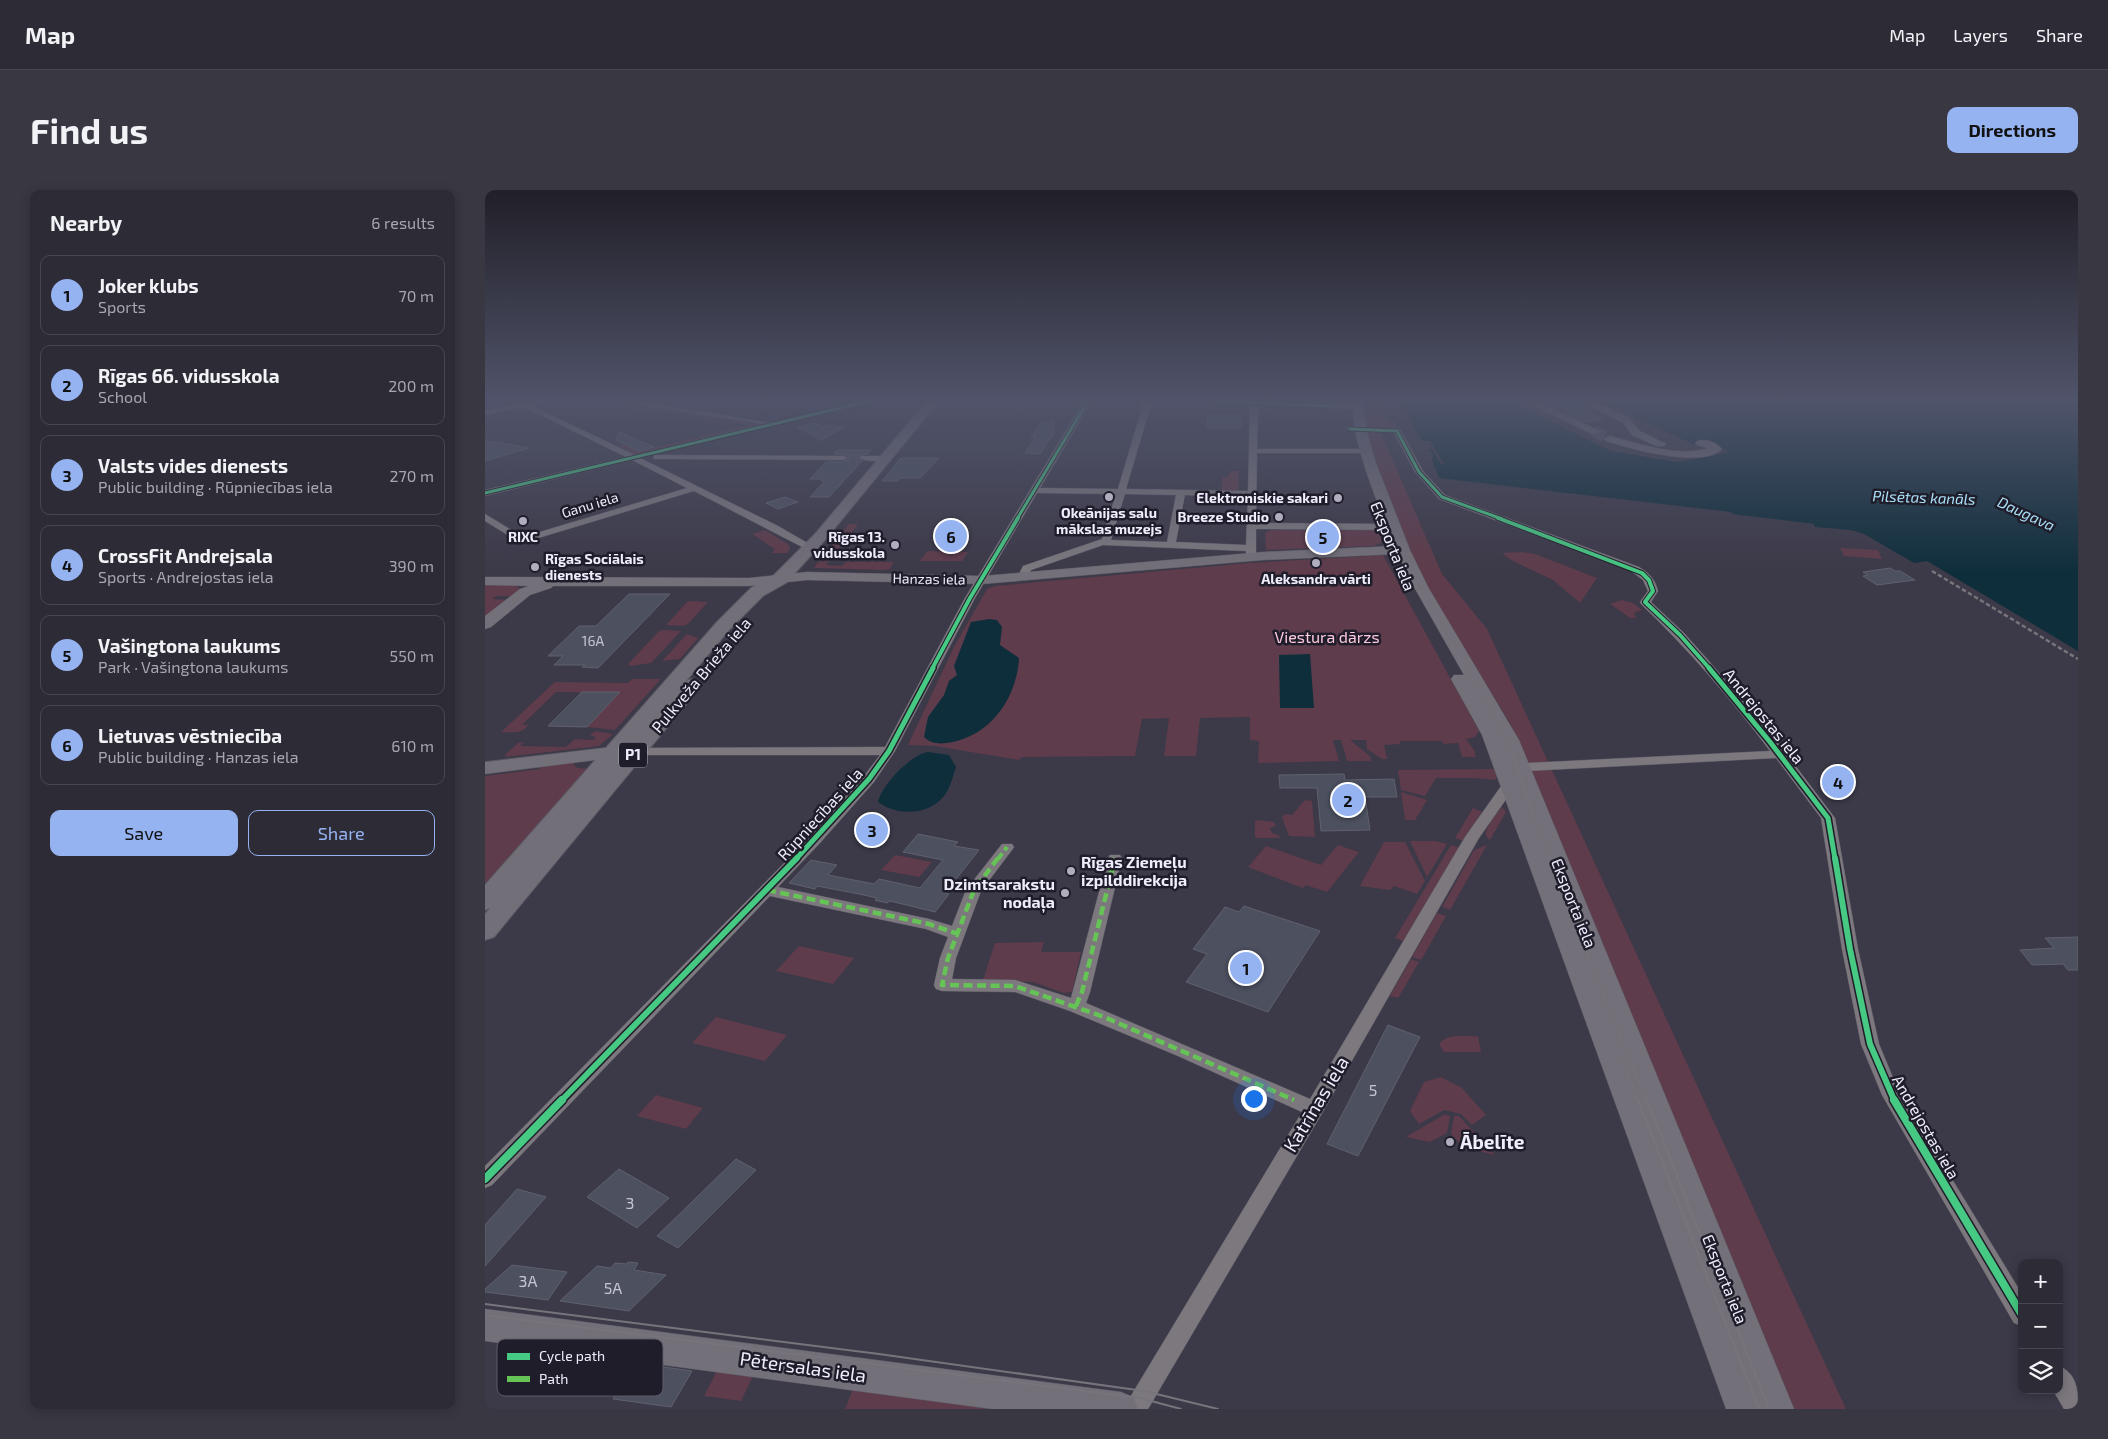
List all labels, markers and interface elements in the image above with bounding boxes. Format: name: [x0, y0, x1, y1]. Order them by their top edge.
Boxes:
text: Map: [25, 20, 75, 49]
text: Map: [1889, 24, 1925, 46]
text: Layers: [1953, 24, 2008, 46]
text: Share: [2036, 24, 2083, 46]
button: Directions: [1947, 107, 2078, 153]
text: Find us: [30, 109, 148, 151]
text: Nearby: [50, 210, 122, 235]
text: 6 results: [371, 213, 435, 232]
text: Joker klubs: [98, 274, 199, 297]
text: 1: [64, 286, 70, 305]
text: 70 m: [399, 286, 434, 305]
text: Sports: [98, 297, 146, 316]
text: Rīgas 66. vidusskola: [98, 364, 280, 387]
text: 2: [62, 376, 72, 395]
text: 200 m: [388, 376, 434, 395]
text: School: [98, 387, 147, 406]
text: Valsts vides dienests: [98, 454, 288, 477]
text: 3: [62, 466, 72, 485]
text: 270 m: [390, 466, 434, 485]
text: Public building · Rūpniecības iela: [98, 477, 333, 496]
water label: Pilsētas kanāls: [1872, 486, 1976, 508]
street label: Ganu iela: [559, 488, 620, 521]
place label: Elektroniskie sakari: [1196, 489, 1328, 506]
marker: Okeānijas salu mākslas muzejs: [1103, 491, 1115, 503]
marker: Elektroniskie sakari: [1332, 492, 1344, 504]
water label: Daugava: [1995, 492, 2058, 534]
street label: Eksporta iela: [1367, 498, 1420, 593]
place label: Okeānijas salu mākslas muzejs: [1056, 504, 1162, 537]
place label: Breeze Studio: [1177, 508, 1269, 525]
marker: Breeze Studio: [1273, 511, 1285, 523]
marker: RIXC: [517, 515, 529, 527]
pin: 6: [935, 517, 967, 555]
pin: 5: [1307, 518, 1339, 556]
place label: RIXC: [508, 528, 538, 545]
place label: Rīgas 13. vidusskola: [813, 528, 885, 561]
marker: Rīgas 13. vidusskola: [889, 539, 901, 551]
text: CrossFit Andrejsala: [98, 544, 273, 567]
place label: Rīgas Sociālais dienests: [545, 550, 644, 583]
text: 4: [62, 556, 72, 575]
text: 390 m: [389, 556, 434, 575]
marker: Aleksandra vārti: [1310, 557, 1322, 569]
marker: Rīgas Sociālais dienests: [529, 561, 541, 573]
text: Sports · Andrejostas iela: [98, 567, 274, 586]
street label: Hanzas iela: [892, 569, 966, 588]
place label: Aleksandra vārti: [1261, 570, 1371, 587]
street label: Pulkveža Brieža iela: [647, 613, 754, 736]
park label: Viestura dārzs: [1274, 627, 1380, 646]
house number: 16A: [582, 632, 604, 649]
text: Vašingtona laukums: [98, 634, 281, 657]
text: 5: [63, 646, 71, 665]
text: 550 m: [390, 646, 434, 665]
text: Park · Vašingtona laukums: [98, 657, 288, 676]
street label: Andrejostas iela: [1719, 664, 1809, 768]
text: Lietuvas vēstniecība: [98, 724, 282, 747]
text: 6: [62, 736, 72, 755]
text: 610 m: [391, 736, 434, 755]
road number: P1: [619, 742, 647, 768]
text: Public building · Hanzas iela: [98, 747, 299, 766]
pin: 4: [1822, 763, 1854, 801]
street label: Rūpniecības iela: [773, 764, 866, 864]
pin: 2: [1332, 781, 1364, 819]
button: Save: [50, 810, 238, 856]
button: Share: [248, 810, 435, 856]
pin: 3: [856, 811, 888, 849]
place label: Rīgas Ziemeļu izpilddirekcija: [1081, 852, 1187, 889]
street label: Eksporta iela: [1548, 855, 1601, 950]
marker: Rīgas Ziemeļu izpilddirekcija: [1065, 865, 1077, 877]
place label: Dzimtsarakstu nodaļa: [944, 874, 1055, 913]
marker: Dzimtsarakstu nodaļa: [1059, 887, 1071, 899]
pin: 1: [1230, 949, 1262, 987]
street label: Katrīnas iela: [1278, 1052, 1353, 1156]
street label: Andrejostas iela: [1888, 1071, 1964, 1183]
house number: 5: [1369, 1080, 1377, 1099]
your location: [1241, 1086, 1267, 1112]
place label: Ābelīte: [1460, 1130, 1525, 1153]
marker: Ābelīte: [1444, 1136, 1456, 1148]
house number: 3: [626, 1193, 634, 1212]
street label: Eksporta iela: [1699, 1231, 1752, 1326]
map controls: [2018, 1259, 2063, 1394]
button: +: [2018, 1259, 2063, 1304]
house number: 3A: [519, 1271, 537, 1290]
house number: 5A: [604, 1278, 622, 1297]
button: −: [2018, 1304, 2063, 1349]
legend: [497, 1339, 663, 1396]
street label: Pētersalas iela: [738, 1346, 868, 1387]
text: Cycle path: [539, 1347, 605, 1364]
button: layers: [2018, 1349, 2063, 1394]
text: Path: [539, 1370, 568, 1387]

